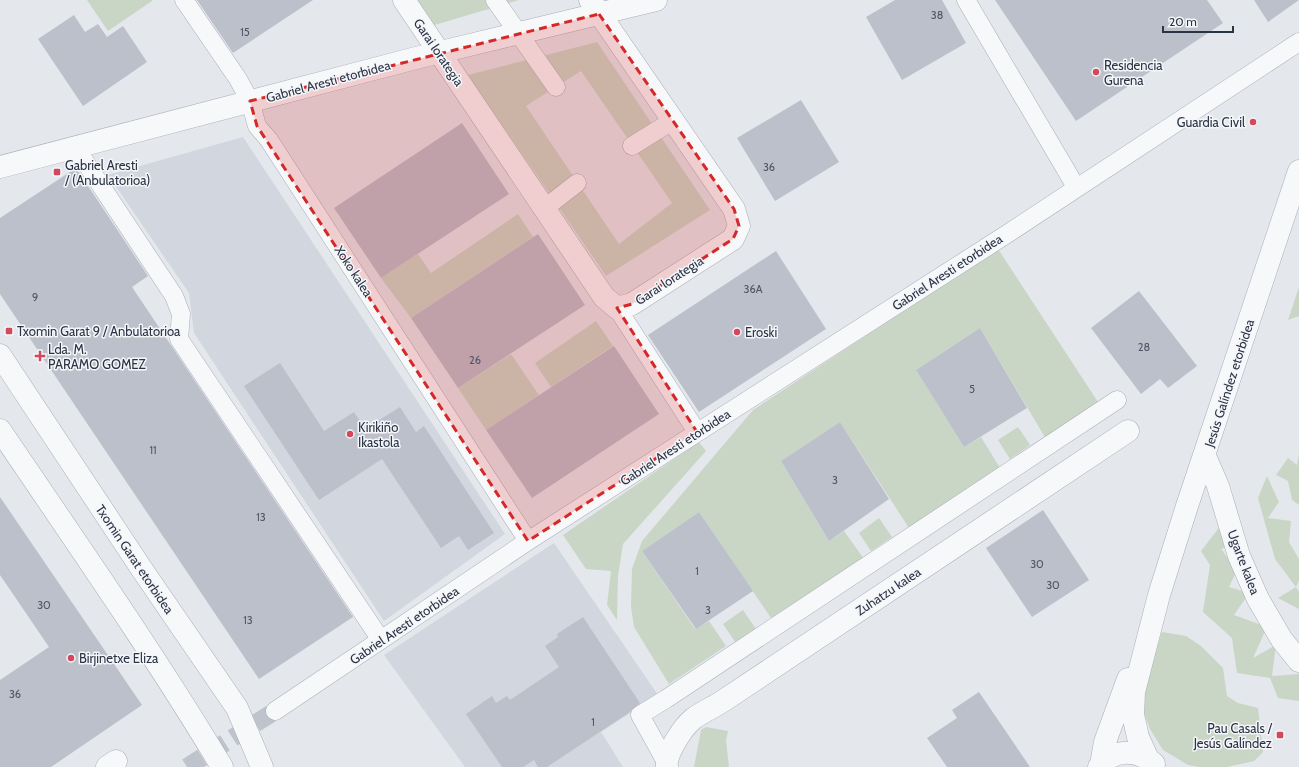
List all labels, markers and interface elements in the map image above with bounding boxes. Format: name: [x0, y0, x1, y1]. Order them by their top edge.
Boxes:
house number: 38: [931, 8, 943, 22]
scale bar: [1163, 8, 1233, 34]
text: 20 m: [1169, 14, 1197, 29]
street label: Garai lorategia: [411, 15, 468, 89]
house number: 15: [240, 25, 250, 39]
street label: Gabriel Aresti etorbidea: [264, 57, 393, 105]
place label: Residencia Gurena: [1104, 57, 1163, 88]
marker: Residencia Gurena: [1091, 67, 1101, 77]
place label: Guardia Civil: [1177, 114, 1245, 130]
marker: Guardia Civil: [1248, 117, 1258, 127]
place label: Gabriel Aresti / (Anbulatorioa): [64, 157, 150, 188]
house number: 36: [763, 160, 775, 174]
marker: Gabriel Aresti / (Anbulatorioa): [52, 167, 62, 177]
street label: Gabriel Aresti etorbidea: [889, 230, 1006, 314]
street label: Xoko kalea: [332, 242, 377, 300]
street label: Garai lorategia: [632, 252, 707, 308]
house number: 36A: [744, 282, 763, 296]
house number: 9: [32, 290, 38, 304]
street label: Jesús Galíndez etorbidea: [1200, 316, 1257, 450]
place label: Txomin Garat 9 / Anbulatorioa: [17, 323, 181, 339]
place label: Eroski: [745, 324, 777, 340]
marker: Txomin Garat 9 / Anbulatorioa: [4, 326, 14, 336]
marker: Eroski: [732, 327, 742, 337]
house number: 28: [1138, 340, 1150, 354]
place label: Lda. M. PARAMO GOMEZ: [48, 341, 147, 372]
marker: Lda. M. PARAMO GOMEZ: [35, 351, 45, 361]
house number: 26: [469, 353, 481, 367]
house number: 5: [969, 382, 975, 396]
street label: Gabriel Aresti etorbidea: [617, 405, 734, 489]
place label: Kirikiño Ikastola: [358, 419, 400, 450]
marker: Kirikiño Ikastola: [345, 429, 355, 439]
house number: 11: [149, 443, 157, 457]
house number: 3: [832, 473, 838, 487]
street label: Txomin Garat etorbidea: [93, 501, 178, 617]
house number: 13: [256, 510, 266, 524]
street label: Ugarte kalea: [1224, 527, 1264, 597]
house number: 30: [1030, 557, 1044, 571]
street label: Zuhatzu kalea: [853, 563, 924, 619]
house number: 1: [695, 564, 699, 578]
house number: 30: [1046, 578, 1060, 592]
street label: Gabriel Aresti etorbidea: [346, 582, 462, 667]
house number: 30: [37, 598, 51, 612]
house number: 3: [705, 603, 711, 617]
house number: 13: [243, 613, 253, 627]
place label: Birjinetxe Eliza: [79, 650, 159, 667]
marker: Birjinetxe Eliza: [66, 653, 76, 663]
house number: 36: [9, 687, 21, 701]
house number: 1: [591, 715, 595, 729]
place label: Pau Casals / Jesús Galíndez: [1193, 720, 1273, 751]
marker: Pau Casals / Jesús Galíndez: [1275, 730, 1285, 740]

